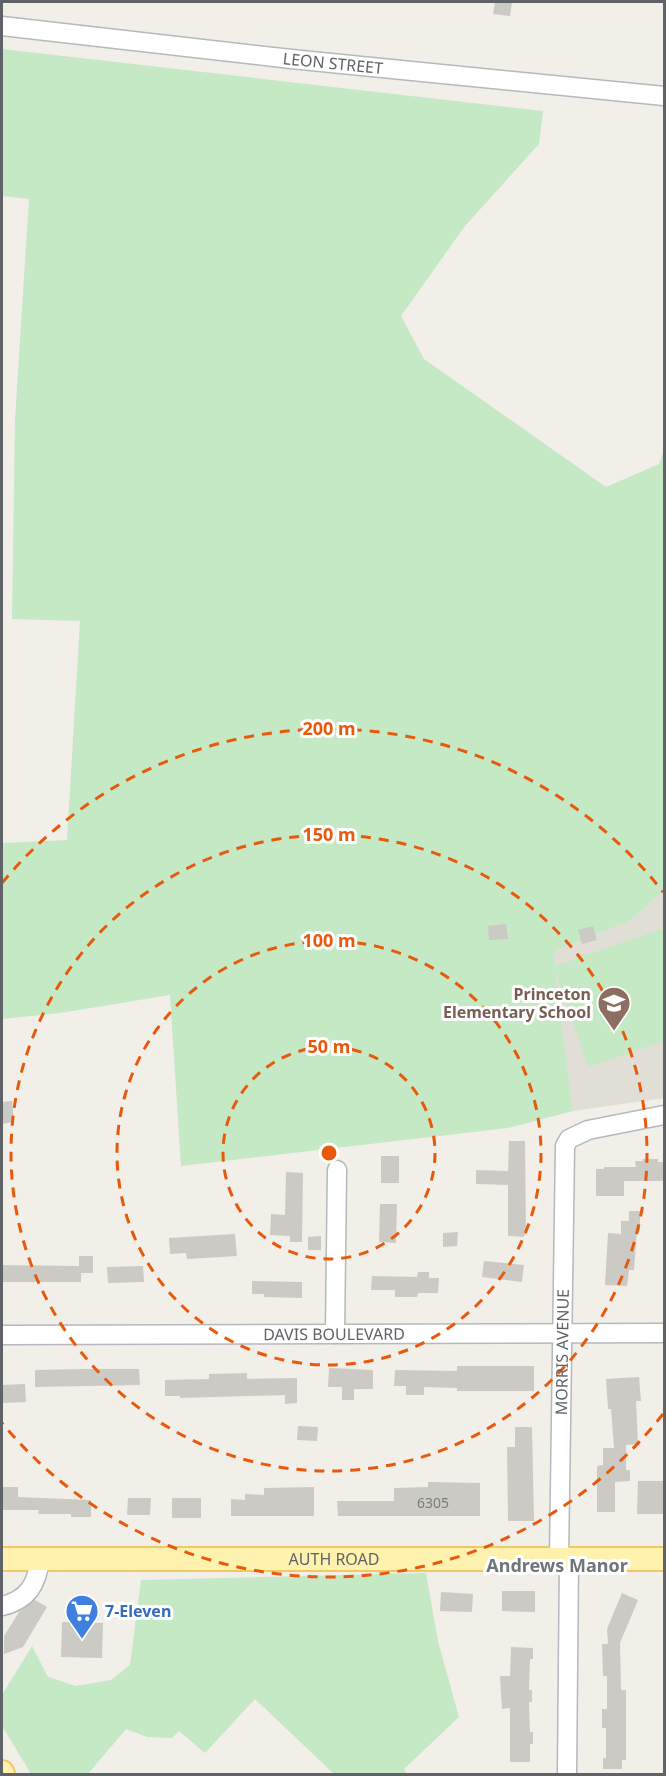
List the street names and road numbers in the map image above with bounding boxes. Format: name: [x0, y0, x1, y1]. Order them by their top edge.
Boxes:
street label: LEON STREET: [282, 47, 384, 79]
street label: MORRIS AVENUE: [550, 1289, 574, 1415]
street label: DAVIS BOULEVARD: [263, 1323, 405, 1345]
street label: AUTH ROAD: [289, 1548, 379, 1570]

